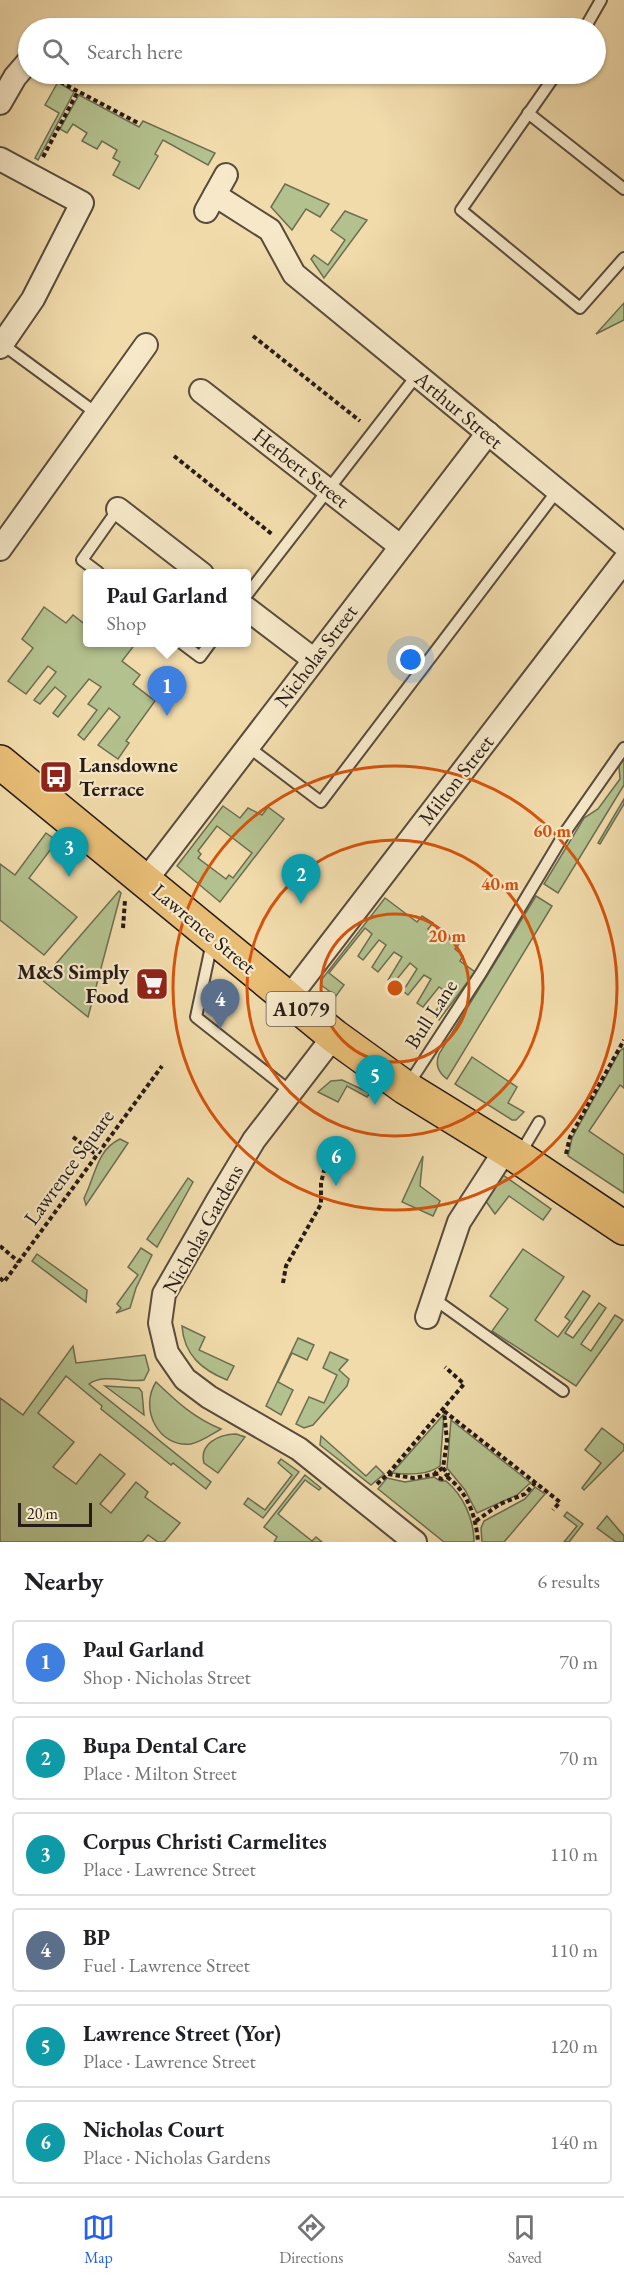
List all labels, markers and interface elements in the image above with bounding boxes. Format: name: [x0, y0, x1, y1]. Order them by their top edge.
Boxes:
search box: [18, 18, 606, 84]
icon: search: [39, 35, 72, 68]
text: Search here: [87, 37, 182, 66]
street label: Arthur Street: [409, 364, 509, 455]
street label: Herbert Street: [248, 422, 355, 514]
popup: [83, 569, 251, 647]
text: Paul Garland: [106, 581, 228, 610]
street label: Nicholas Street: [268, 599, 363, 712]
text: Shop: [106, 610, 146, 636]
your location: [396, 645, 425, 674]
pin: 1: [148, 666, 186, 716]
street label: Milton Street: [412, 729, 500, 830]
place label: Lansdowne Terrace: [79, 751, 178, 802]
bus stop icon: Lansdowne Terrace: [38, 759, 74, 795]
text: 60 m: [533, 819, 571, 842]
pin: 3: [50, 828, 88, 877]
pin: 2: [282, 854, 320, 904]
text: 40 m: [481, 872, 519, 895]
street label: Lawrence Street: [147, 877, 262, 980]
text: 20 m: [428, 924, 466, 947]
place label: M&S Simply Food: [17, 958, 130, 1009]
supermarket icon: M&S Simply Food: [134, 966, 170, 1002]
street label: Bull Lane: [398, 974, 463, 1054]
centre of rings: [385, 978, 405, 998]
pin: 4: [200, 980, 240, 1029]
road number: A1079: [266, 992, 336, 1026]
pin: 5: [356, 1056, 394, 1105]
street label: Lawrence Square: [17, 1103, 120, 1230]
pin: 6: [316, 1136, 356, 1186]
street label: Nicholas Gardens: [156, 1159, 249, 1298]
scale bar: [18, 1500, 92, 1528]
text: 20 m: [27, 1503, 58, 1524]
text: Nearby: [24, 1564, 104, 1598]
text: 6 results: [537, 1568, 600, 1594]
text: Paul Garland: [83, 1635, 204, 1664]
text: 1: [40, 1649, 51, 1675]
text: 70 m: [559, 1649, 598, 1675]
text: Shop · Nicholas Street: [83, 1664, 251, 1690]
text: Bupa Dental Care: [83, 1731, 246, 1760]
text: 2: [40, 1745, 51, 1771]
text: 70 m: [559, 1745, 598, 1771]
text: Place · Milton Street: [83, 1760, 237, 1786]
text: Corpus Christi Carmelites: [83, 1827, 327, 1856]
text: 3: [40, 1841, 51, 1867]
text: 110 m: [550, 1841, 598, 1867]
text: Place · Lawrence Street: [83, 1856, 256, 1882]
text: BP: [83, 1923, 110, 1952]
text: 4: [40, 1937, 51, 1963]
text: 110 m: [550, 1937, 598, 1963]
text: Fuel · Lawrence Street: [83, 1952, 250, 1978]
text: Lawrence Street (Yor): [83, 2019, 281, 2048]
text: 5: [40, 2033, 51, 2059]
text: 120 m: [550, 2033, 598, 2059]
text: Place · Lawrence Street: [83, 2048, 256, 2074]
text: Nicholas Court: [83, 2115, 224, 2144]
text: 6: [40, 2129, 51, 2155]
text: 140 m: [550, 2129, 598, 2155]
text: Place · Nicholas Gardens: [83, 2144, 271, 2170]
tab: Map: [82, 2211, 115, 2268]
tab: Directions: [279, 2211, 344, 2268]
tab: Saved: [508, 2211, 542, 2268]

